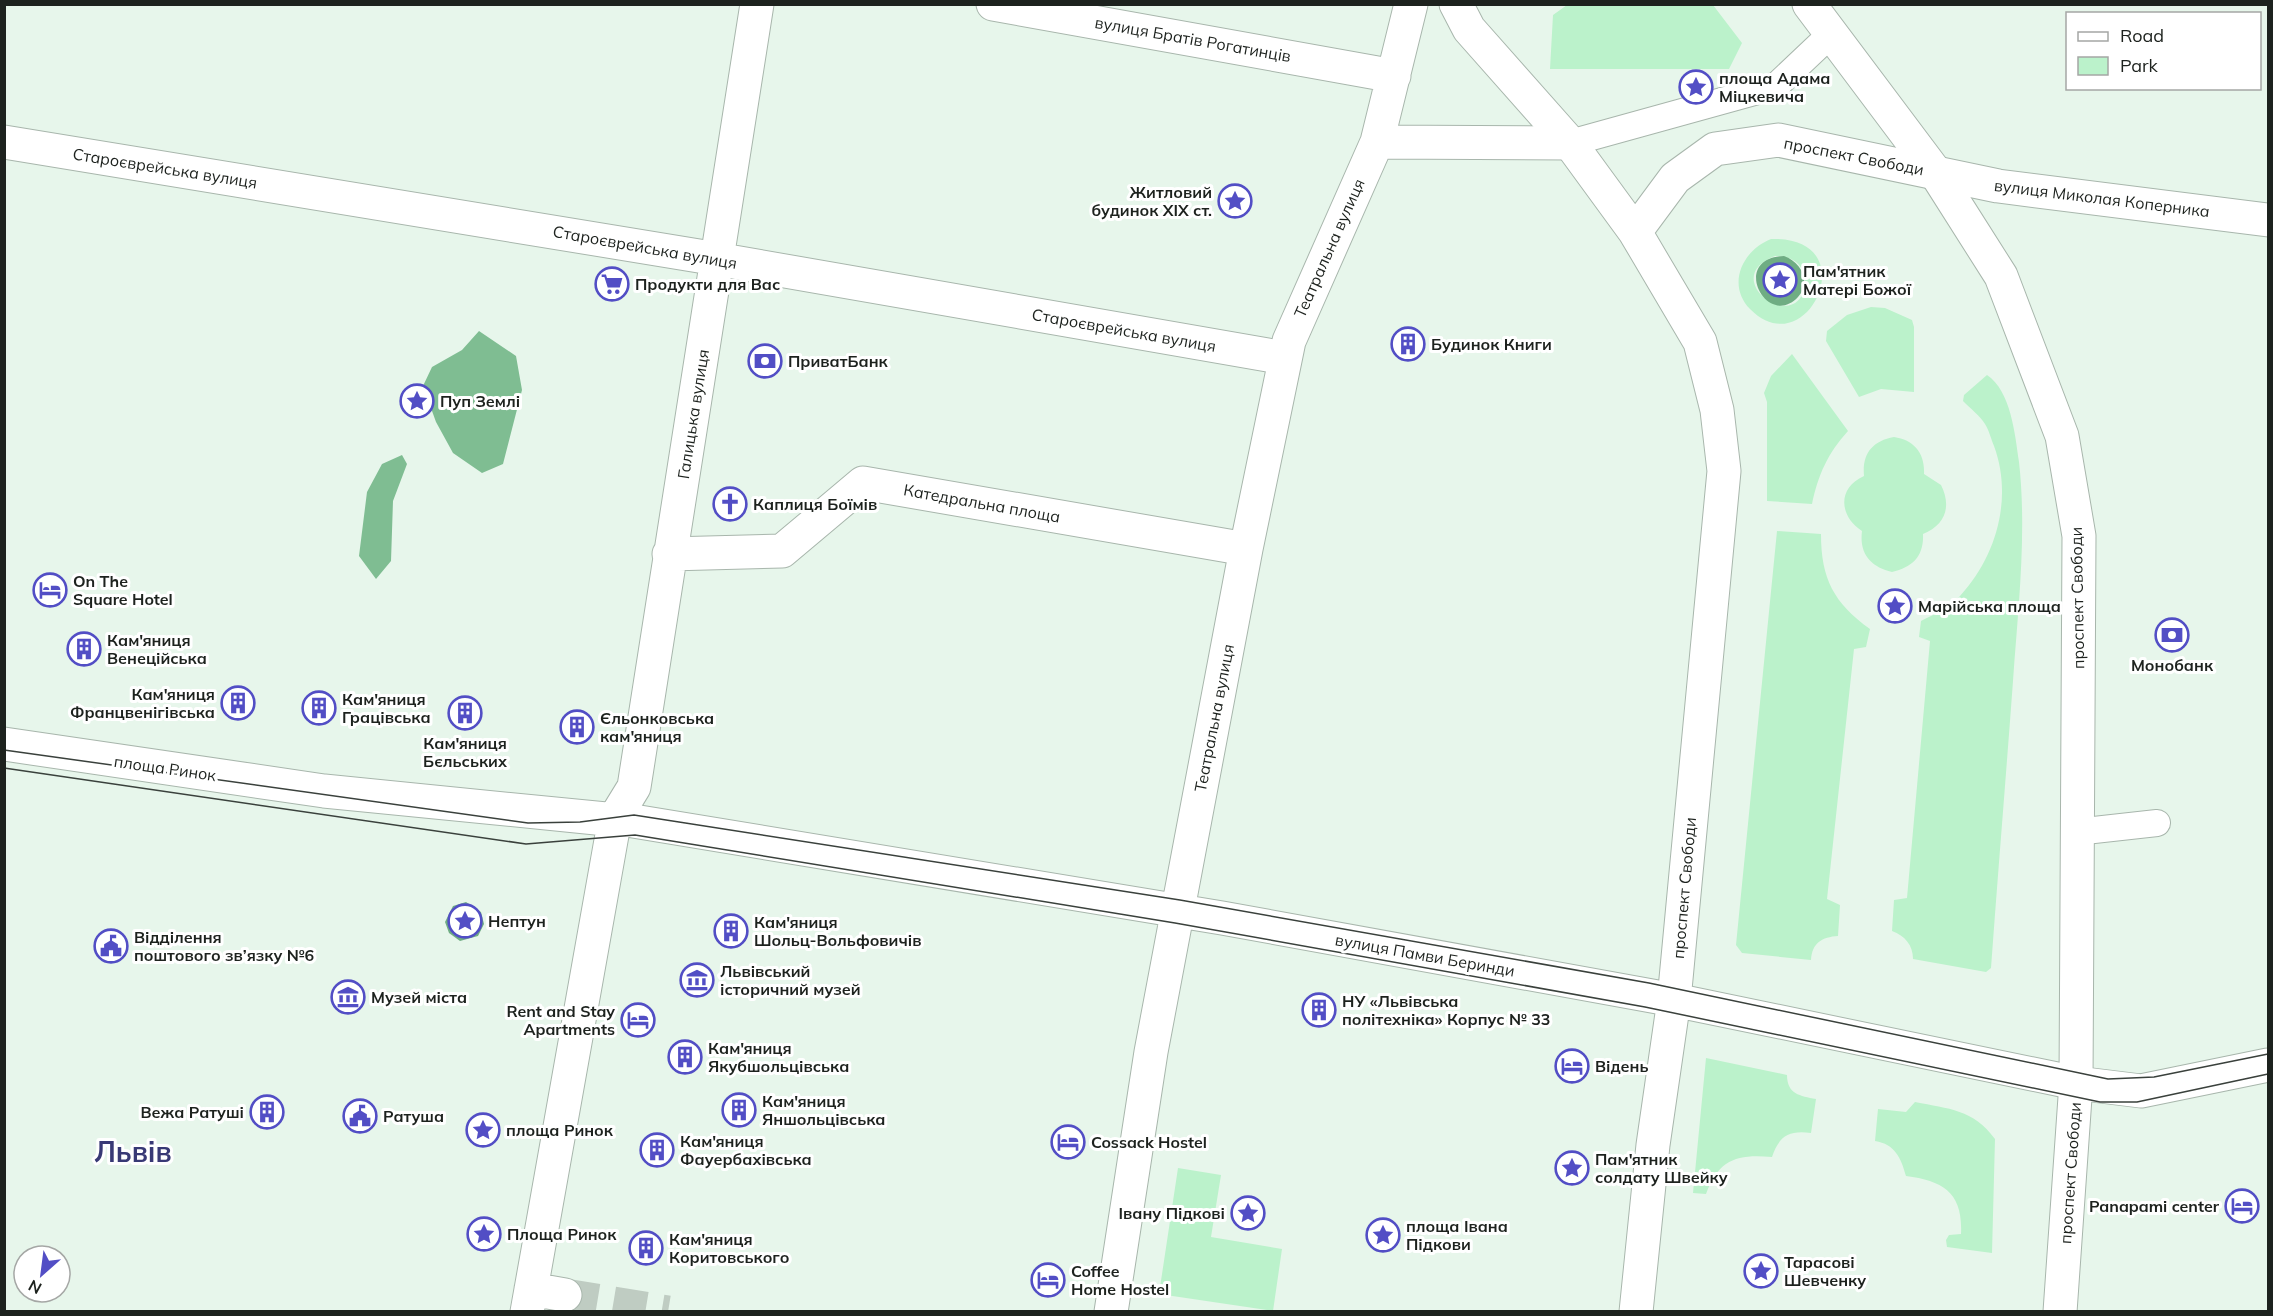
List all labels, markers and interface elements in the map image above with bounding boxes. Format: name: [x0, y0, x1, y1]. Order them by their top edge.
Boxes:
street label: вулиця Братів Рогатинців: [1093, 12, 1293, 66]
legend: [2066, 12, 2261, 90]
text: Road: [2120, 24, 2164, 47]
text: Park: [2120, 54, 2159, 77]
place label: площа Адама Міцкевича: [1719, 68, 1830, 106]
place icon: площа Адама Міцкевича: [1678, 69, 1714, 105]
street label: проспект Свободи: [1782, 133, 1926, 179]
street label: Староєврейська вулиця: [71, 144, 259, 192]
street label: Театральна вулиця: [1289, 175, 1369, 321]
street label: вулиця Миколая Коперника: [1993, 175, 2211, 221]
place label: Житловий будинок XIX ст.: [1091, 182, 1212, 220]
place icon: Житловий будинок XIX ст.: [1217, 183, 1253, 219]
street label: Староєврейська вулиця: [551, 221, 739, 273]
place label: Пам'ятник Матері Божої: [1803, 261, 1912, 299]
place icon: Пам'ятник Матері Божої: [1762, 262, 1798, 298]
supermarket icon: Продукти для Вас: [594, 266, 630, 302]
place label: Продукти для Вас: [635, 274, 780, 294]
street label: Староєврейська вулиця: [1030, 304, 1218, 356]
building icon: Будинок Книги: [1390, 326, 1426, 362]
place label: Будинок Книги: [1431, 334, 1552, 354]
bank icon: ПриватБанк: [747, 343, 783, 379]
street label: Галицька вулиця: [673, 348, 713, 480]
place label: ПриватБанк: [788, 351, 889, 371]
place icon: Пуп Землі: [399, 383, 435, 419]
place label: Пуп Землі: [440, 391, 520, 411]
street label: Катедральна площа: [902, 479, 1062, 527]
church icon: Каплиця Боїмів: [712, 486, 748, 522]
place label: Каплиця Боїмів: [753, 494, 877, 514]
street label: проспект Свободи: [2066, 527, 2088, 669]
place label: On The Square Hotel: [73, 571, 173, 609]
hotel icon: On The Square Hotel: [32, 572, 68, 608]
place icon: Марійська площа: [1877, 588, 1913, 624]
place label: Марійська площа: [1918, 596, 2061, 616]
bank icon: Монобанк: [2154, 617, 2190, 653]
place label: Кам'яниця Венеційська: [107, 630, 207, 668]
building icon: Кам'яниця Венеційська: [66, 631, 102, 667]
street label: Театральна вулиця: [1190, 642, 1238, 794]
place label: Монобанк: [2131, 655, 2214, 675]
place label: Кам'яниця Францвенігівська: [70, 684, 215, 722]
building icon: Кам'яниця Францвенігівська: [220, 685, 256, 721]
place label: Кам'яниця Грацівська: [342, 689, 431, 727]
building icon: Кам'яниця Грацівська: [301, 690, 337, 726]
building icon: Кам'яниця Бєльських: [447, 695, 483, 731]
place label: Єльонковська кам'яниця: [600, 708, 714, 746]
building icon: Єльонковська кам'яниця: [559, 709, 595, 745]
place label: Кам'яниця Бєльських: [423, 733, 508, 771]
street label: площа Ринок: [113, 751, 218, 785]
street label: проспект Свободи: [1668, 816, 1700, 960]
place icon: Нептун: [447, 903, 483, 939]
place label: Нептун: [488, 911, 546, 931]
place label: Кам'яниця Шольц-Вольфовичів: [754, 912, 921, 950]
building icon: Кам'яниця Шольц-Вольфовичів: [713, 913, 749, 949]
place label: Відділення поштового зв’язку №6: [134, 927, 315, 965]
public building icon: Відділення поштового зв’язку №6: [93, 928, 129, 964]
street label: вулиця Памви Беринди: [1334, 929, 1516, 981]
place label: Львівський історичний музей: [720, 961, 861, 999]
museum icon: Львівський історичний музей: [679, 962, 715, 998]
museum icon: Музей міста: [330, 979, 366, 1015]
place label: Музей міста: [371, 987, 467, 1007]
place label: НУ «Львівська політехніка» Корпус № 33: [1342, 991, 1550, 1029]
building icon: НУ «Львівська політехніка» Корпус № 33: [1301, 992, 1337, 1028]
place label: Rent and Stay Apartments: [506, 1001, 615, 1039]
hotel icon: Rent and Stay Apartments: [620, 1002, 656, 1038]
place label: Кам'яниця Якубшольцівська: [708, 1038, 849, 1076]
building icon: Кам'яниця Якубшольцівська: [667, 1039, 703, 1075]
hotel icon: Відень: [1554, 1048, 1590, 1084]
place label: Відень: [1595, 1056, 1648, 1076]
place label: Кам'яниця Яншольцівська: [762, 1091, 885, 1129]
building icon: Кам'яниця Яншольцівська: [721, 1092, 757, 1128]
building icon: Вежа Ратуші: [249, 1094, 285, 1130]
public building icon: Ратуша: [342, 1098, 378, 1134]
street label: проспект Свободи: [2055, 1101, 2085, 1245]
place label: Вежа Ратуші: [141, 1102, 244, 1122]
place label: Ратуша: [383, 1106, 444, 1126]
place icon: площа Ринок: [465, 1112, 501, 1148]
place label: площа Ринок: [506, 1120, 614, 1140]
hotel icon: Cossack Hostel: [1050, 1124, 1086, 1160]
place label: Кам'яниця Фауербахівська: [680, 1131, 812, 1169]
building icon: Кам'яниця Фауербахівська: [639, 1132, 675, 1168]
place label: Cossack Hostel: [1091, 1132, 1207, 1152]
district label: Львів: [94, 1134, 172, 1169]
place label: Пам'ятник солдату Швейку: [1595, 1149, 1728, 1187]
place icon: Пам'ятник солдату Швейку: [1554, 1150, 1590, 1186]
hotel icon: Panapami center: [2224, 1188, 2260, 1224]
place icon: Івану Підкові: [1230, 1195, 1266, 1231]
place label: Panapami center: [2089, 1196, 2220, 1216]
place label: Івану Підкові: [1119, 1203, 1225, 1223]
place icon: Площа Ринок: [466, 1216, 502, 1252]
place label: площа Івана Підкови: [1406, 1216, 1508, 1254]
place icon: площа Івана Підкови: [1365, 1217, 1401, 1253]
place label: Площа Ринок: [507, 1224, 617, 1244]
place label: Кам'яниця Коритовського: [669, 1229, 790, 1267]
building icon: Кам'яниця Коритовського: [628, 1230, 664, 1266]
north arrow: [12, 1244, 72, 1304]
place label: Тарасові Шевченку: [1784, 1252, 1866, 1290]
place icon: Тарасові Шевченку: [1743, 1253, 1779, 1289]
place label: Coffee Home Hostel: [1071, 1261, 1169, 1299]
hotel icon: Coffee Home Hostel: [1030, 1262, 1066, 1298]
text: N: [25, 1276, 45, 1299]

